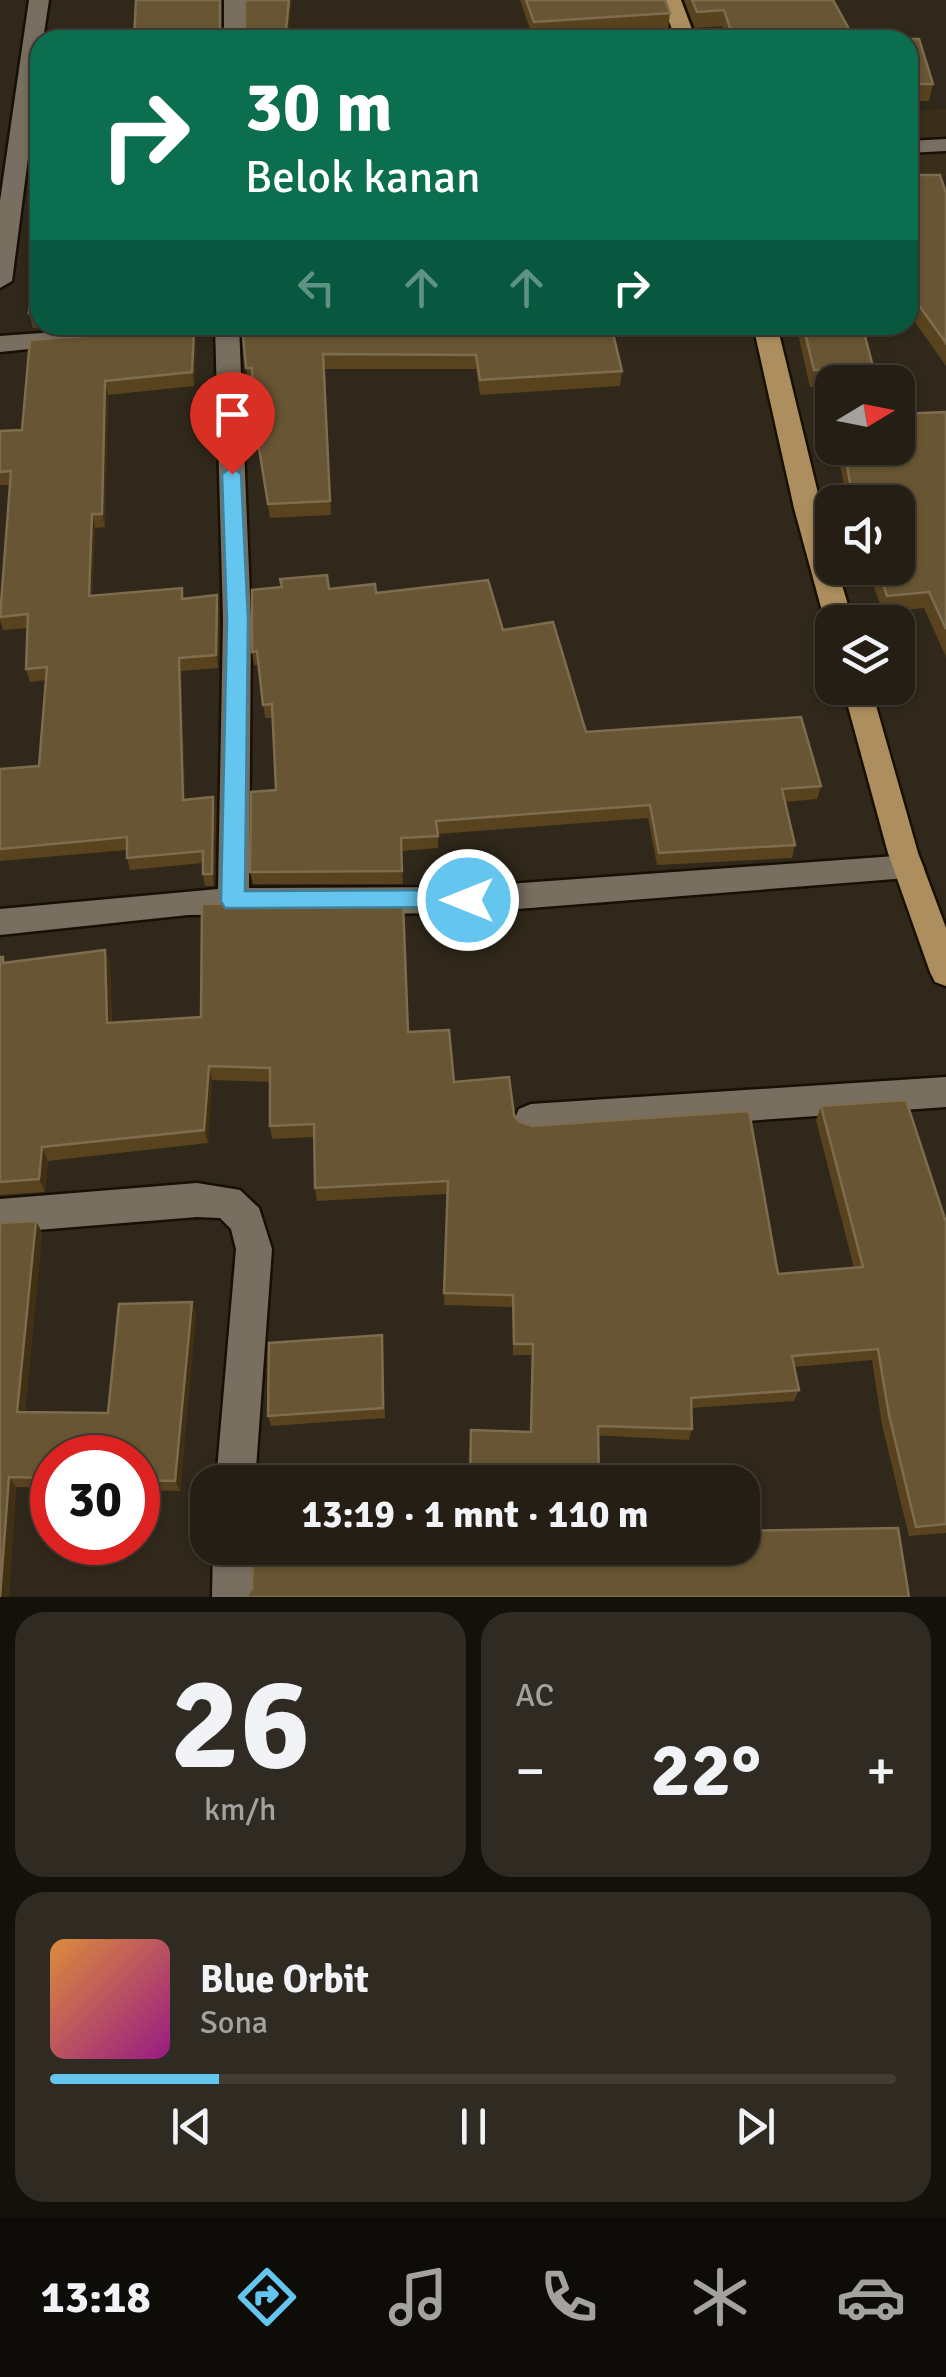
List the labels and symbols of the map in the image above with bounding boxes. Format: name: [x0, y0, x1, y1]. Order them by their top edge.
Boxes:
north arrow: [815, 365, 915, 465]
pin: [190, 372, 275, 475]
position arrow: [416, 848, 520, 952]
speed limit sign: 30: [30, 1435, 160, 1565]

